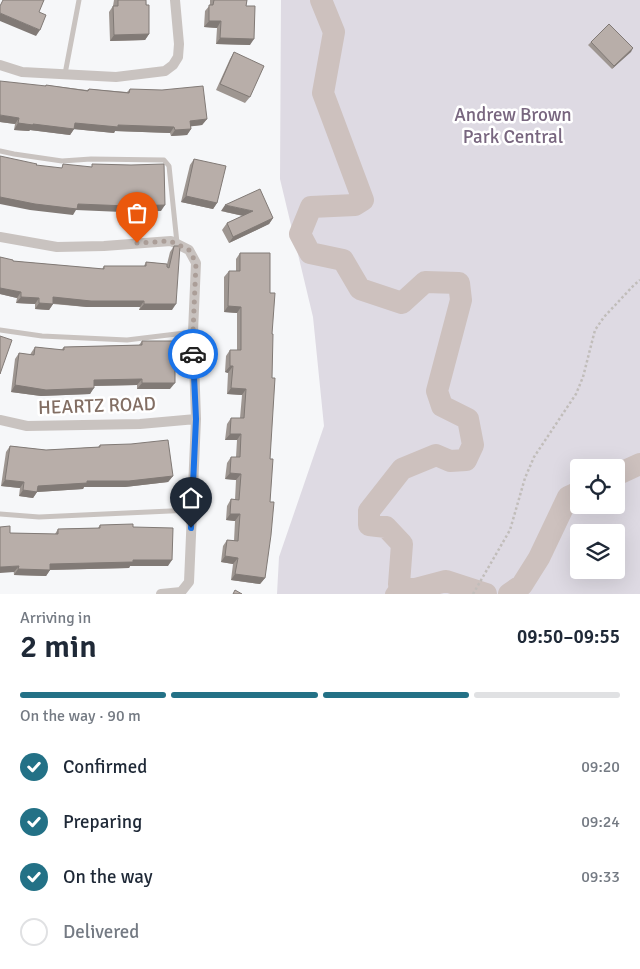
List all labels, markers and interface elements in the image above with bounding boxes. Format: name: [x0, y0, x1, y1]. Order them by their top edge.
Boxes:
park label: Andrew Brown Park Central: [454, 103, 572, 149]
pin: [116, 192, 158, 243]
icon: bag: [123, 199, 151, 227]
courier: [168, 329, 218, 379]
icon: car: [179, 340, 207, 368]
street label: HEARTZ ROAD: [38, 392, 156, 420]
map controls: [570, 459, 625, 579]
button: locate: [570, 459, 625, 514]
pin: [170, 477, 212, 528]
icon: home: [177, 484, 205, 512]
button: layers: [570, 524, 625, 579]
text: Arriving in: [20, 608, 91, 628]
text: 09:50–09:55: [517, 625, 620, 649]
text: 2 min: [20, 627, 97, 666]
text: On the way · 90 m: [20, 706, 141, 726]
icon: check: [20, 753, 48, 781]
text: Confirmed: [63, 755, 147, 779]
text: 09:20: [581, 757, 620, 777]
icon: check: [20, 808, 48, 836]
text: Preparing: [63, 810, 142, 834]
text: 09:24: [581, 812, 620, 832]
icon: check: [20, 863, 48, 891]
text: On the way: [63, 865, 153, 889]
text: 09:33: [581, 867, 620, 887]
text: Delivered: [63, 920, 139, 944]

